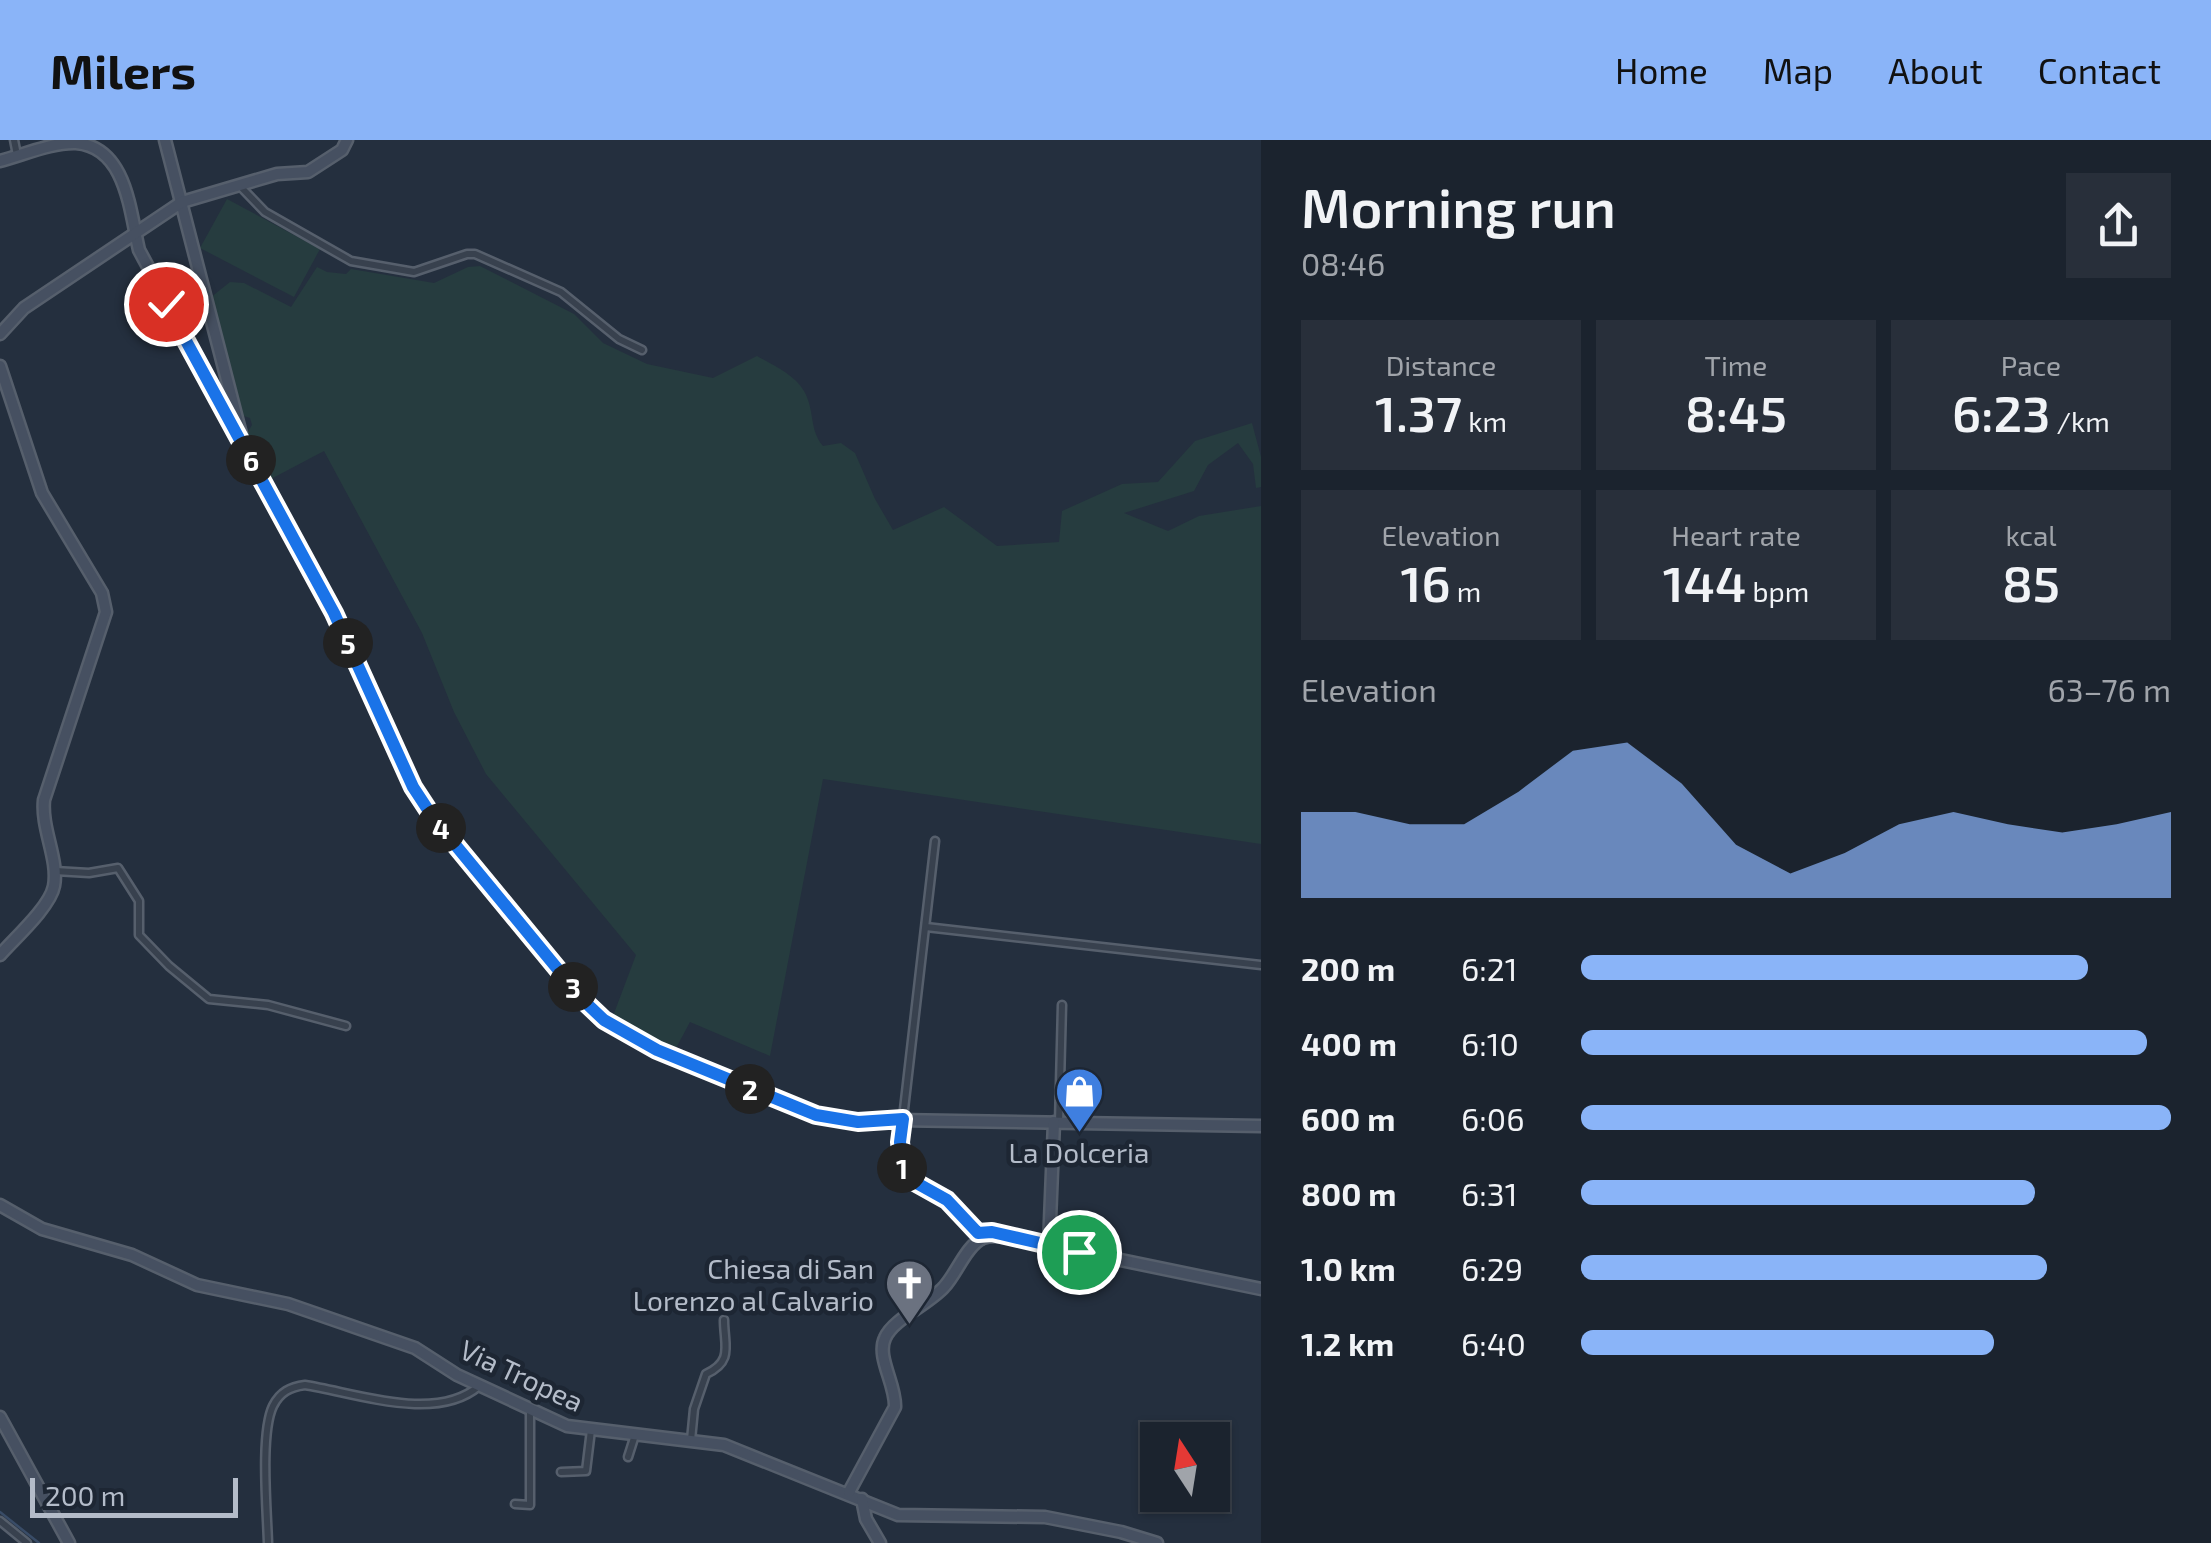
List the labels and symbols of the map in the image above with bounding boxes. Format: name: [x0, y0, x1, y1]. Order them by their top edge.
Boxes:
pin: [124, 262, 209, 347]
pin: 6: [226, 435, 276, 485]
pin: 5: [323, 618, 373, 668]
pin: 4: [416, 803, 466, 853]
pin: 3: [548, 962, 598, 1012]
pin: 2: [725, 1064, 775, 1114]
shop icon: La Dolceria: [1053, 1066, 1105, 1134]
place label: La Dolceria: [1009, 1135, 1149, 1169]
pin: 1: [877, 1143, 927, 1193]
pin: [1037, 1210, 1122, 1295]
place label: Chiesa di San Lorenzo al Calvario: [633, 1251, 874, 1317]
church icon: Chiesa di San Lorenzo al Calvario: [883, 1258, 935, 1326]
street label: Via Tropea: [455, 1332, 589, 1418]
north arrow: [1140, 1422, 1230, 1512]
scale bar: [30, 1473, 238, 1518]

